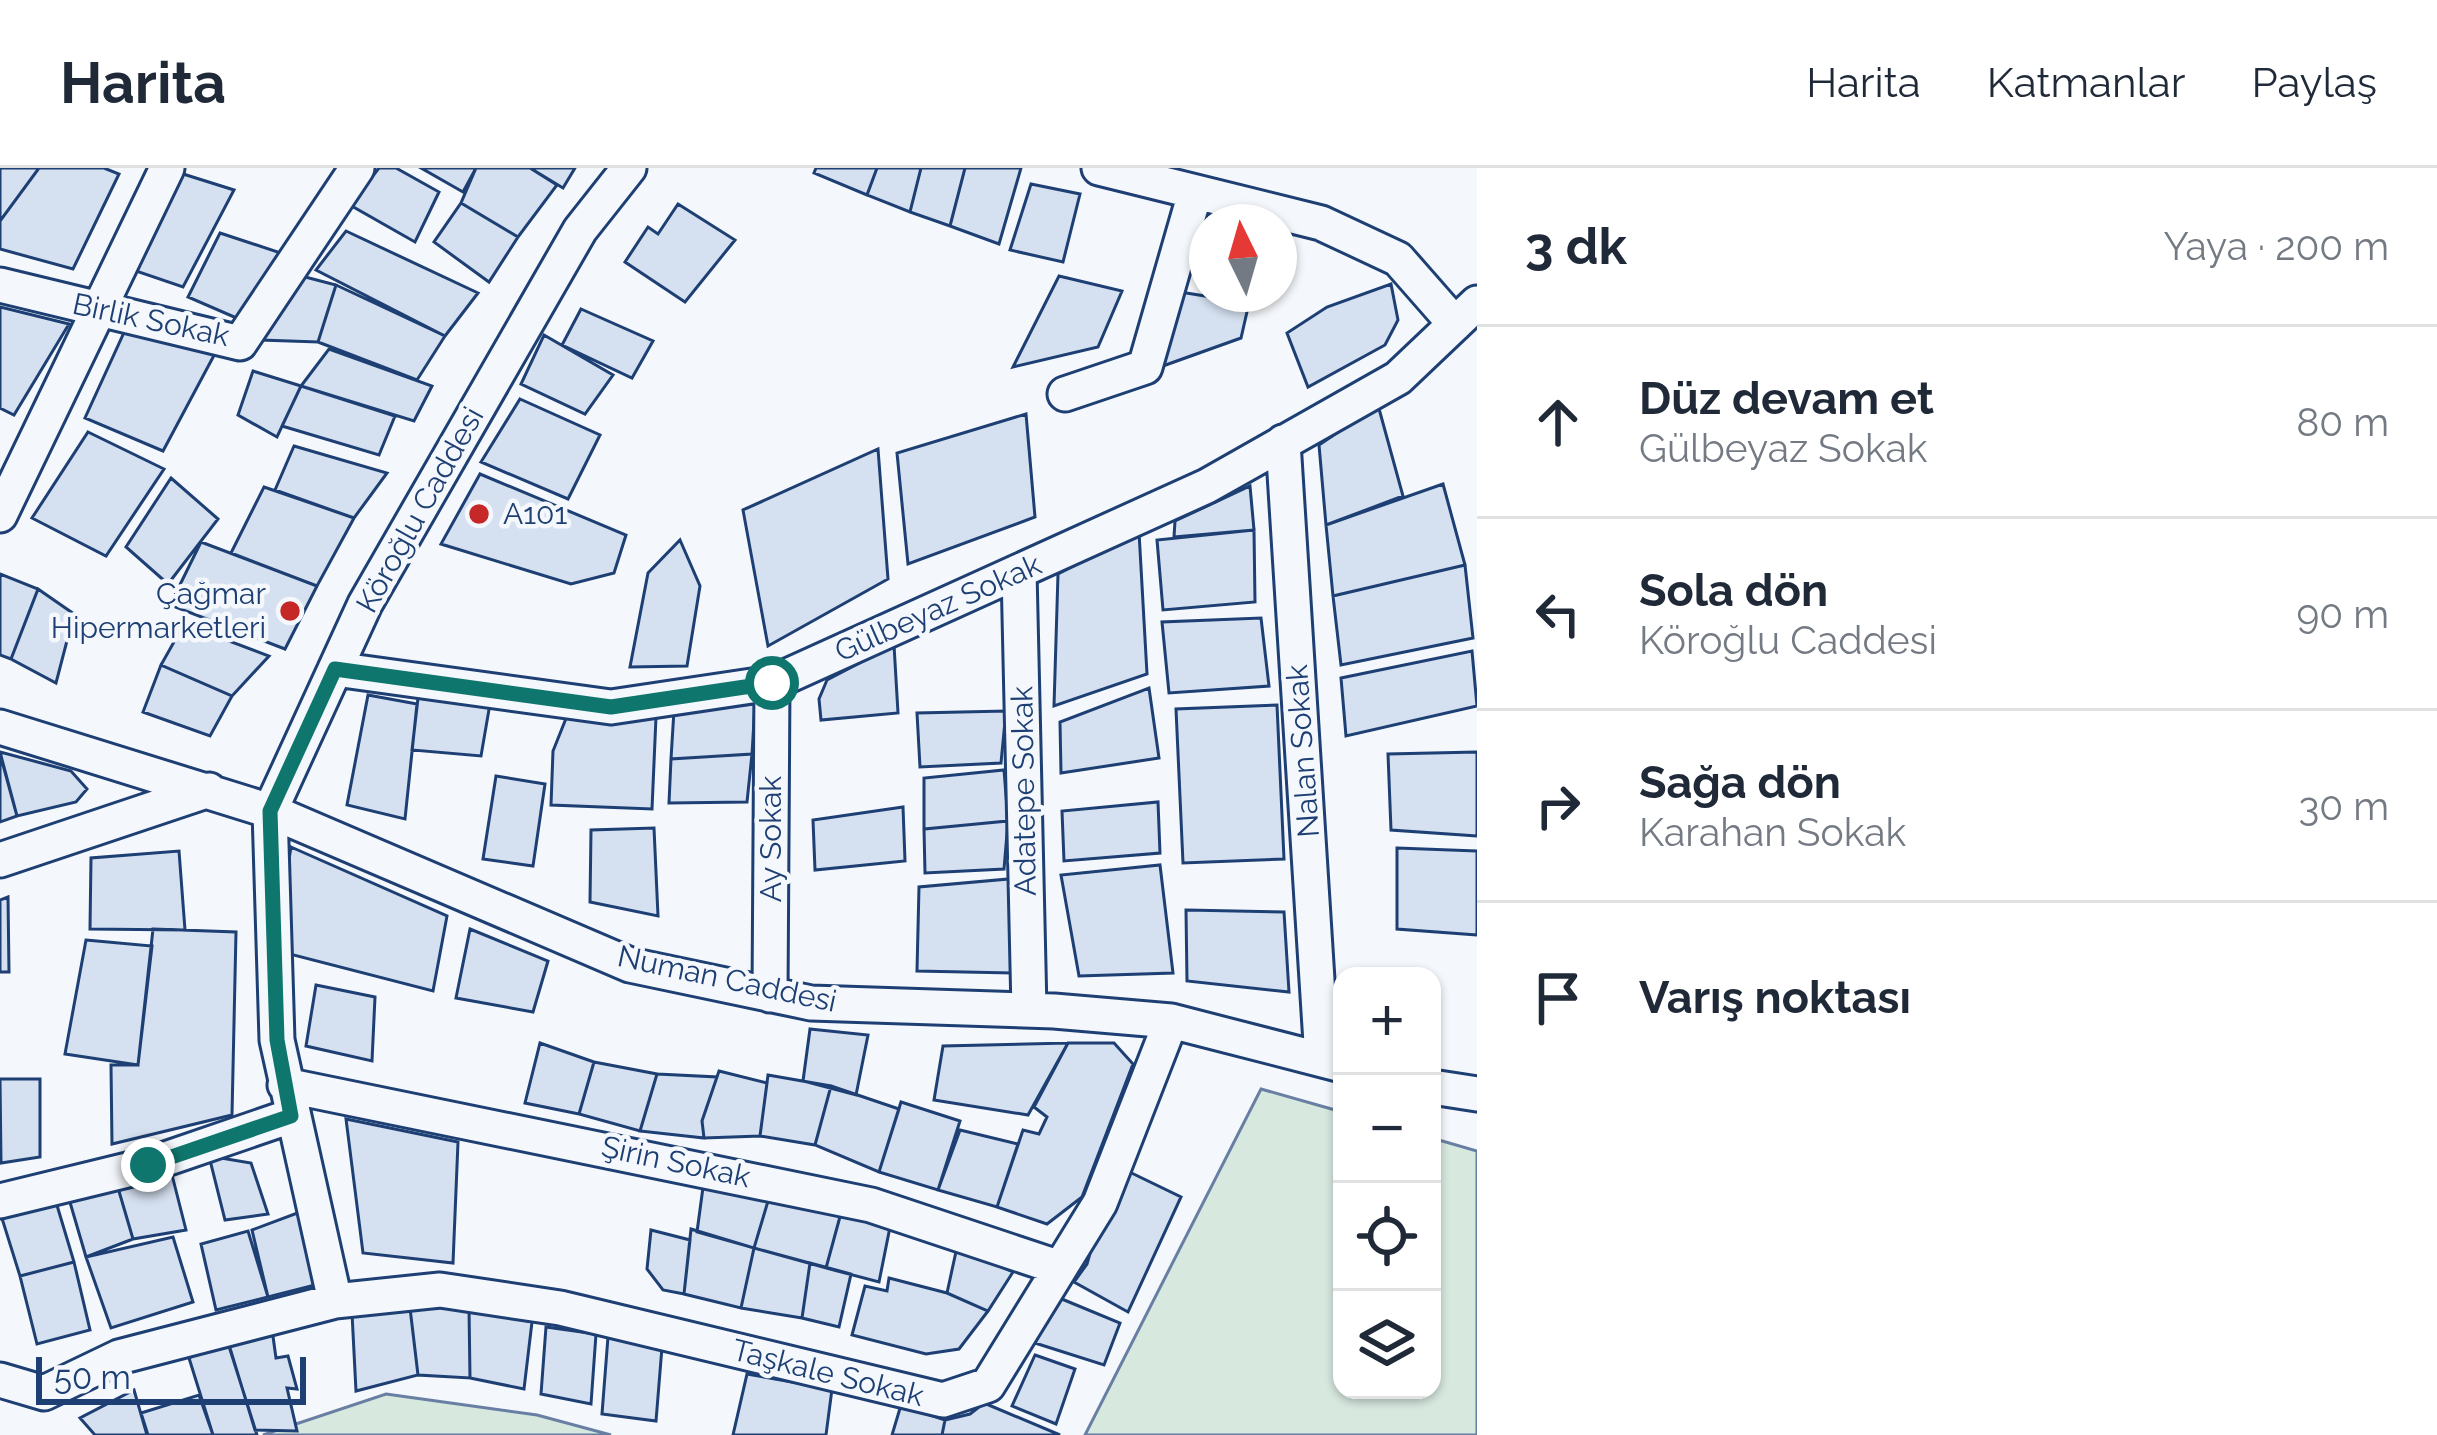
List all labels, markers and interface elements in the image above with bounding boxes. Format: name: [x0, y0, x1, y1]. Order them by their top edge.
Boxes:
text: Harita: [60, 49, 226, 116]
text: Harita: [1806, 58, 1921, 107]
text: Katmanlar: [1987, 58, 2186, 107]
text: Paylaş: [2252, 58, 2377, 107]
north arrow: [1189, 204, 1297, 312]
text: 3 dk: [1525, 216, 1627, 276]
text: Yaya · 200 m: [2164, 223, 2389, 269]
street label: Birlik Sokak: [69, 286, 233, 353]
text: Düz devam et: [1639, 372, 1934, 425]
icon: ahead: [1525, 389, 1591, 455]
text: 80 m: [2296, 399, 2389, 445]
street label: Köroğlu Caddesi: [349, 401, 490, 618]
text: Gülbeyaz Sokak: [1639, 425, 1927, 471]
place label: A101: [503, 496, 567, 531]
marker: A101: [466, 501, 492, 527]
street label: Gülbeyaz Sokak: [829, 546, 1046, 669]
text: Sola dön: [1639, 564, 1828, 617]
place label: Çağmar Hipermarketleri: [51, 576, 266, 645]
icon: left: [1525, 581, 1591, 647]
text: 90 m: [2296, 591, 2389, 637]
marker: Çağmar Hipermarketleri: [277, 598, 303, 624]
text: Köroğlu Caddesi: [1639, 617, 1937, 663]
route start: [745, 656, 799, 710]
street label: Nalan Sokak: [1279, 663, 1326, 839]
street label: Adatepe Sokak: [1004, 686, 1043, 896]
text: Sağa dön: [1639, 756, 1841, 809]
icon: right: [1525, 773, 1591, 839]
street label: Ay Sokak: [753, 776, 788, 902]
text: 30 m: [2299, 783, 2389, 829]
text: Karahan Sokak: [1639, 809, 1906, 855]
street label: Numan Caddesi: [614, 938, 840, 1019]
icon: arrive: [1525, 965, 1591, 1031]
map controls: [1333, 967, 1441, 1399]
button: +: [1333, 967, 1441, 1075]
text: Varış noktası: [1639, 971, 1911, 1024]
button: −: [1333, 1075, 1441, 1183]
street label: Şirin Sokak: [599, 1129, 754, 1194]
route end: [121, 1138, 175, 1192]
button: locate: [1333, 1183, 1441, 1291]
button: layers: [1333, 1291, 1441, 1399]
street label: Taşkale Sokak: [729, 1332, 927, 1413]
scale bar: [36, 1351, 306, 1404]
text: 50 m: [54, 1358, 131, 1397]

